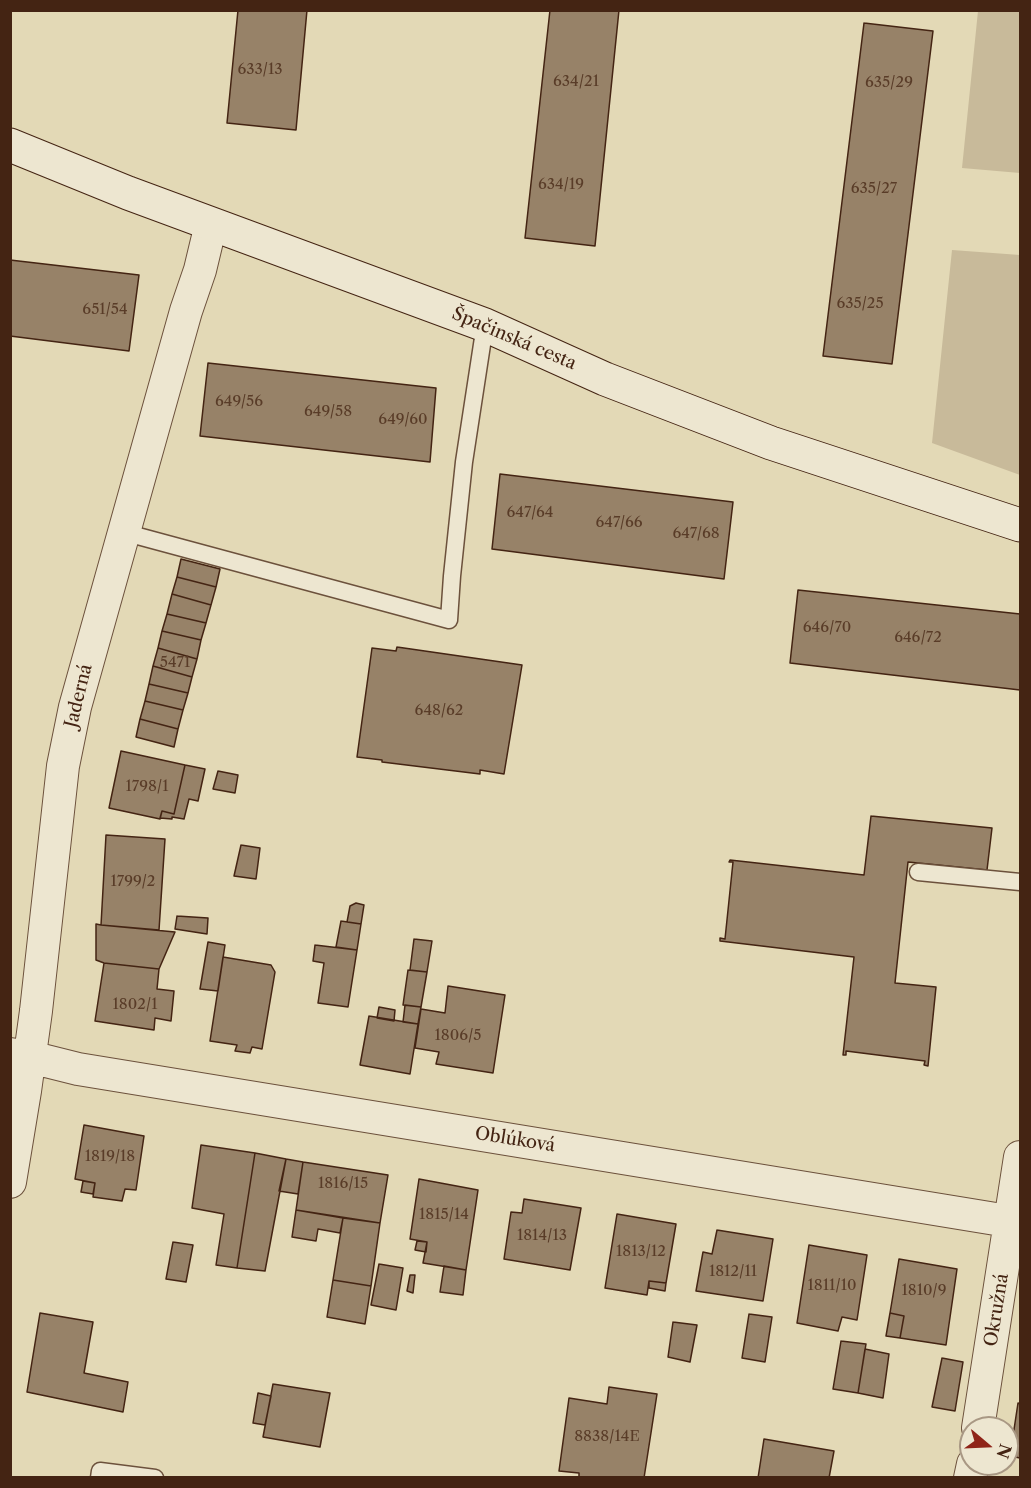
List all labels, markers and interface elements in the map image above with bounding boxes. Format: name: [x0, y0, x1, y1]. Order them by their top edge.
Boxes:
house number: 633/13: [237, 61, 283, 79]
house number: 634/21: [553, 73, 599, 91]
house number: 635/29: [865, 74, 913, 92]
house number: 634/19: [538, 176, 584, 194]
house number: 635/27: [851, 180, 897, 198]
house number: 635/25: [836, 295, 884, 313]
house number: 651/54: [82, 301, 128, 319]
street label: Špačinská cesta: [449, 303, 579, 375]
house number: 649/56: [215, 393, 263, 411]
house number: 649/58: [304, 403, 352, 421]
house number: 649/60: [378, 411, 428, 429]
house number: 647/64: [507, 504, 553, 522]
house number: 647/66: [595, 514, 643, 532]
house number: 647/68: [672, 525, 720, 543]
house number: 646/70: [803, 619, 851, 637]
house number: 646/72: [894, 629, 942, 647]
house number: 5471: [160, 654, 190, 672]
street label: Jaderná: [61, 662, 97, 730]
house number: 648/62: [415, 702, 463, 720]
house number: 1798/1: [126, 778, 168, 796]
house number: 1799/2: [111, 873, 155, 891]
house number: 1802/1: [112, 996, 158, 1014]
house number: 1806/5: [435, 1027, 481, 1045]
street label: Oblúková: [473, 1123, 557, 1157]
house number: 1819/18: [85, 1148, 135, 1166]
house number: 1816/15: [318, 1175, 368, 1193]
house number: 1815/14: [419, 1206, 469, 1224]
house number: 1814/13: [517, 1227, 567, 1245]
house number: 1813/12: [616, 1243, 666, 1261]
house number: 1812/11: [709, 1263, 757, 1281]
street label: Okružná: [981, 1272, 1013, 1348]
house number: 1811/10: [807, 1277, 857, 1295]
house number: 1810/9: [902, 1282, 946, 1300]
north arrow: [959, 1416, 1019, 1476]
house number: 8838/14E: [574, 1428, 640, 1446]
text: N: [992, 1441, 1016, 1461]

